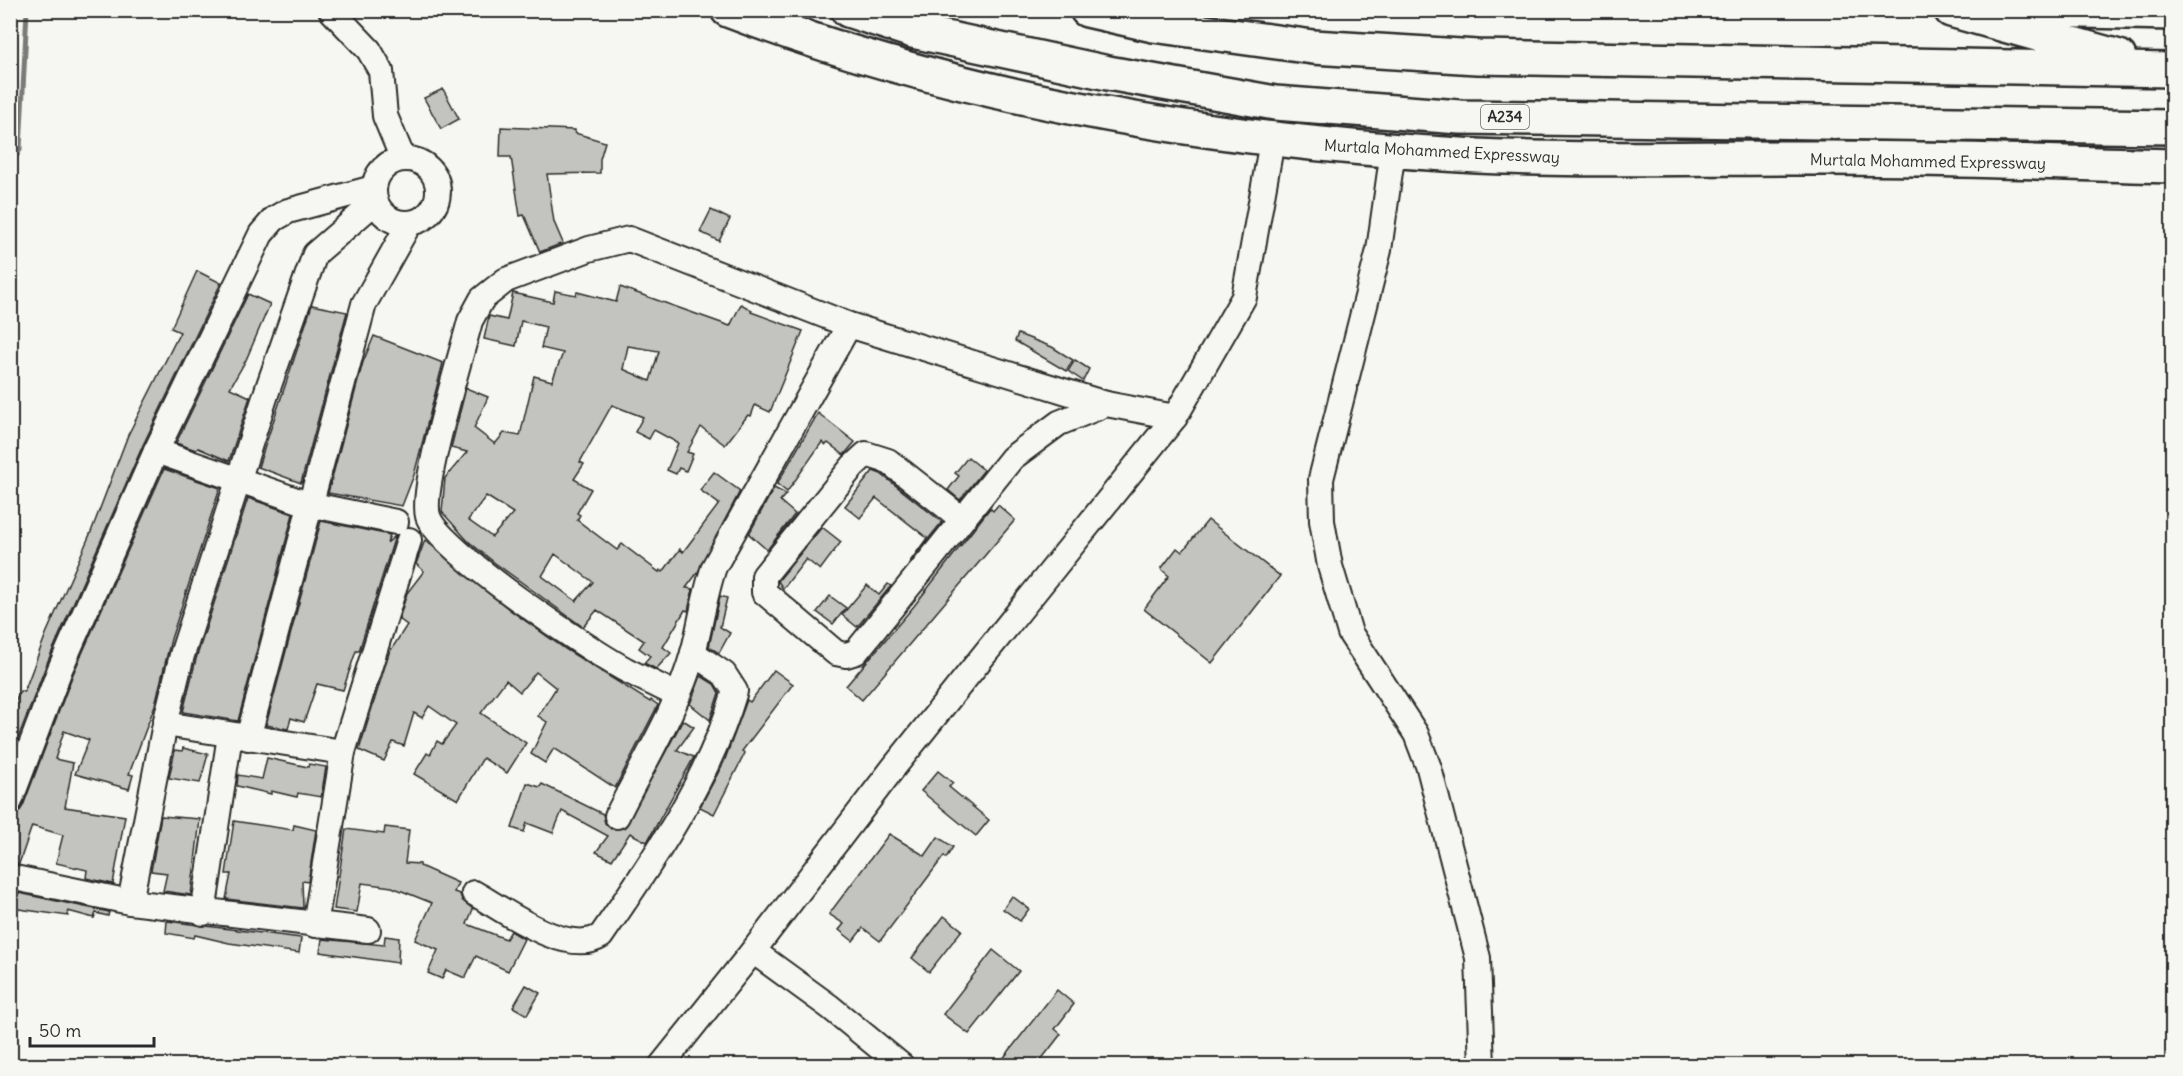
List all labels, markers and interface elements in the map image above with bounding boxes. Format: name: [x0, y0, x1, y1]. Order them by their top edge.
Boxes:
road number: A234: [1481, 105, 1529, 129]
street label: Murtala Mohammed Expressway: [1324, 135, 1560, 167]
street label: Murtala Mohammed Expressway: [1810, 149, 2046, 173]
scale bar: [30, 1010, 154, 1048]
text: 50 m: [39, 1019, 81, 1042]

